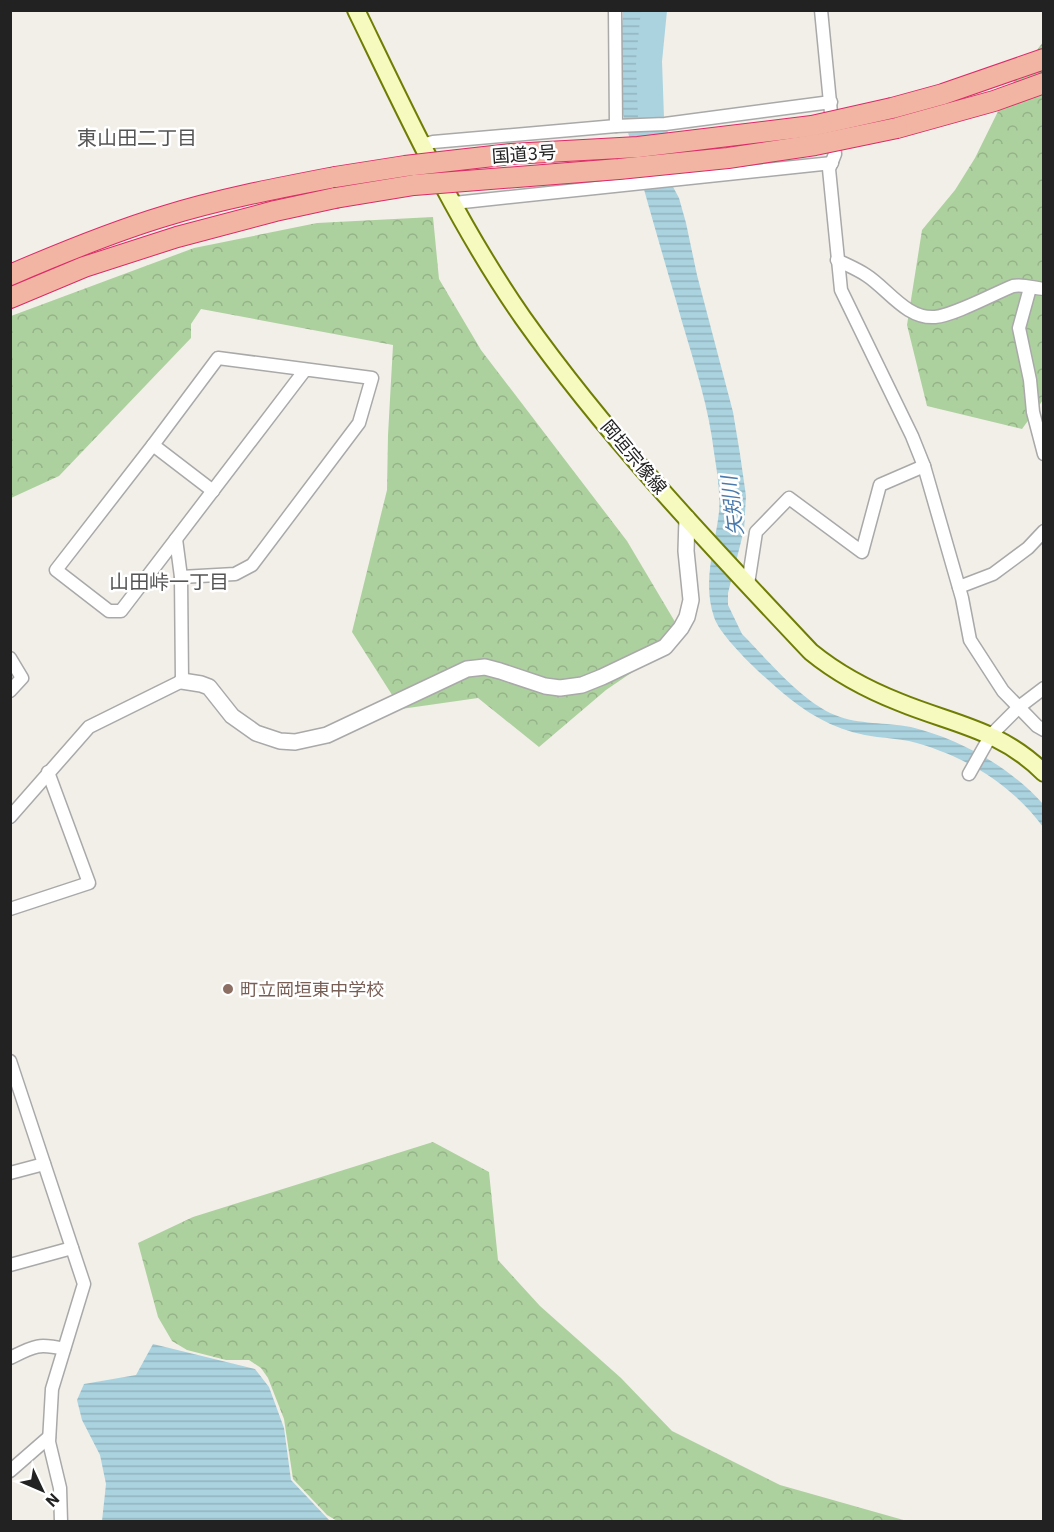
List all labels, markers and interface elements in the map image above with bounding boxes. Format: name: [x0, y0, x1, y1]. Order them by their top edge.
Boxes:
district label: 東山田二丁目: [77, 124, 197, 151]
street label: 国道3号: [491, 140, 557, 168]
street label: 岡垣宗像線: [596, 415, 672, 499]
water label: 矢矧川: [715, 473, 749, 537]
district label: 山田峠一丁目: [109, 568, 229, 595]
place label: 町立岡垣東中学校: [240, 978, 384, 1001]
marker: 町立岡垣東中学校: [221, 982, 235, 996]
north arrow: [12, 1460, 72, 1520]
text: N: [42, 1489, 64, 1512]

